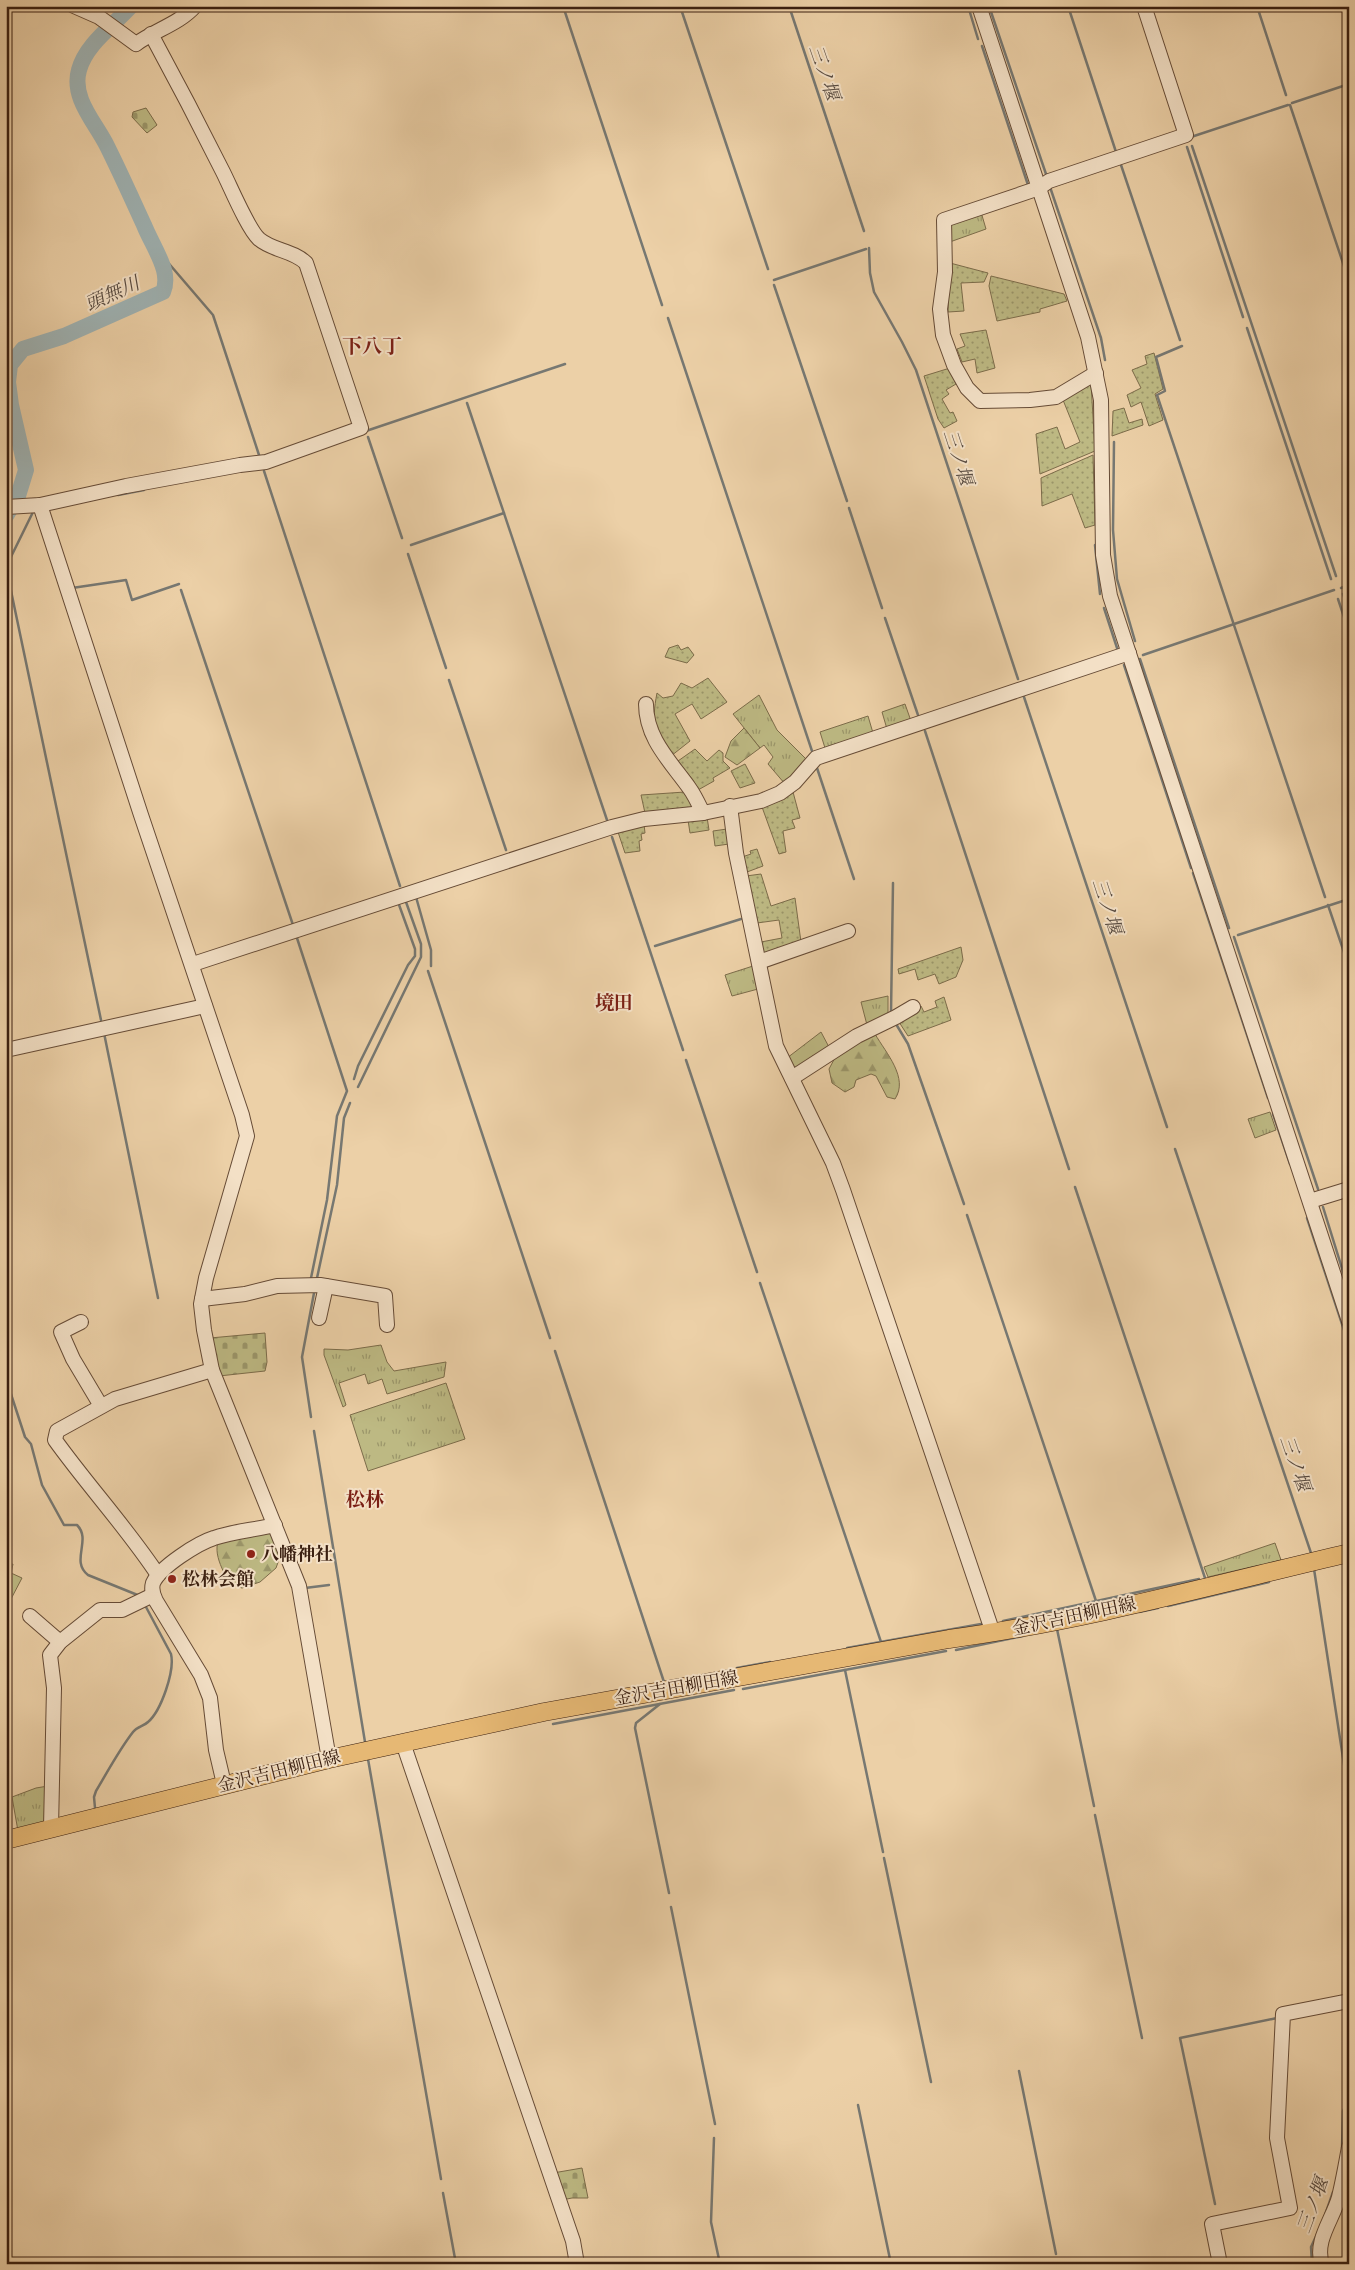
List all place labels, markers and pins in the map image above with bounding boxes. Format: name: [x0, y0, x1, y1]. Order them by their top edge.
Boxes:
place label: 八幡神社: [261, 1540, 333, 1567]
marker: 八幡神社: [245, 1548, 257, 1560]
place label: 松林会館: [182, 1565, 254, 1592]
marker: 松林会館: [166, 1573, 178, 1585]

